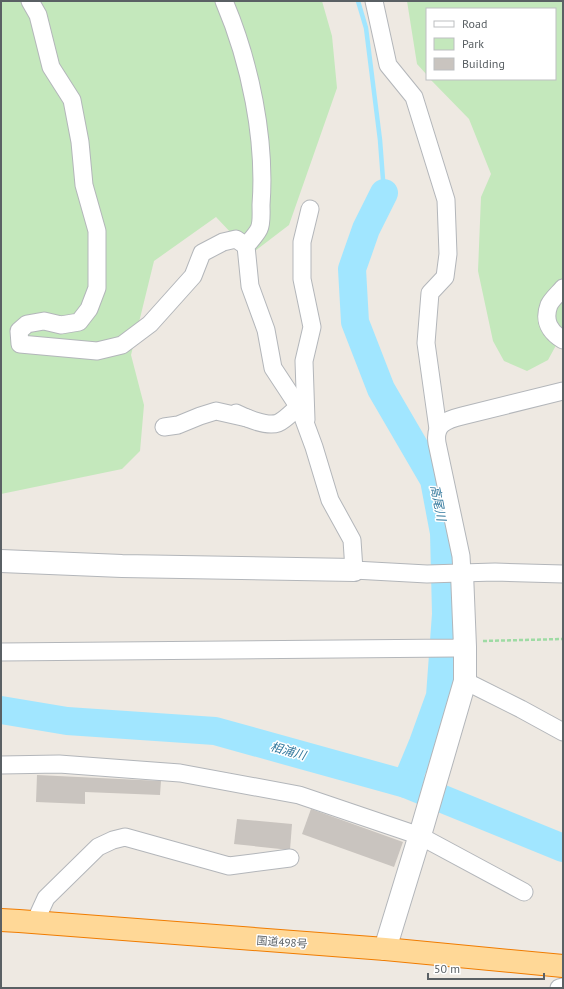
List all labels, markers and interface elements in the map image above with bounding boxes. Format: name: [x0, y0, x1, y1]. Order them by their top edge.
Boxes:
legend: [426, 8, 556, 80]
text: Road: [462, 16, 487, 31]
text: Park: [462, 36, 484, 51]
text: Building: [462, 56, 505, 71]
water label: 高尾川: [428, 484, 450, 524]
water label: 相浦川: [269, 738, 309, 763]
street label: 国道498号: [256, 933, 308, 951]
scale bar: [428, 955, 544, 981]
text: 50 m: [434, 961, 460, 976]

